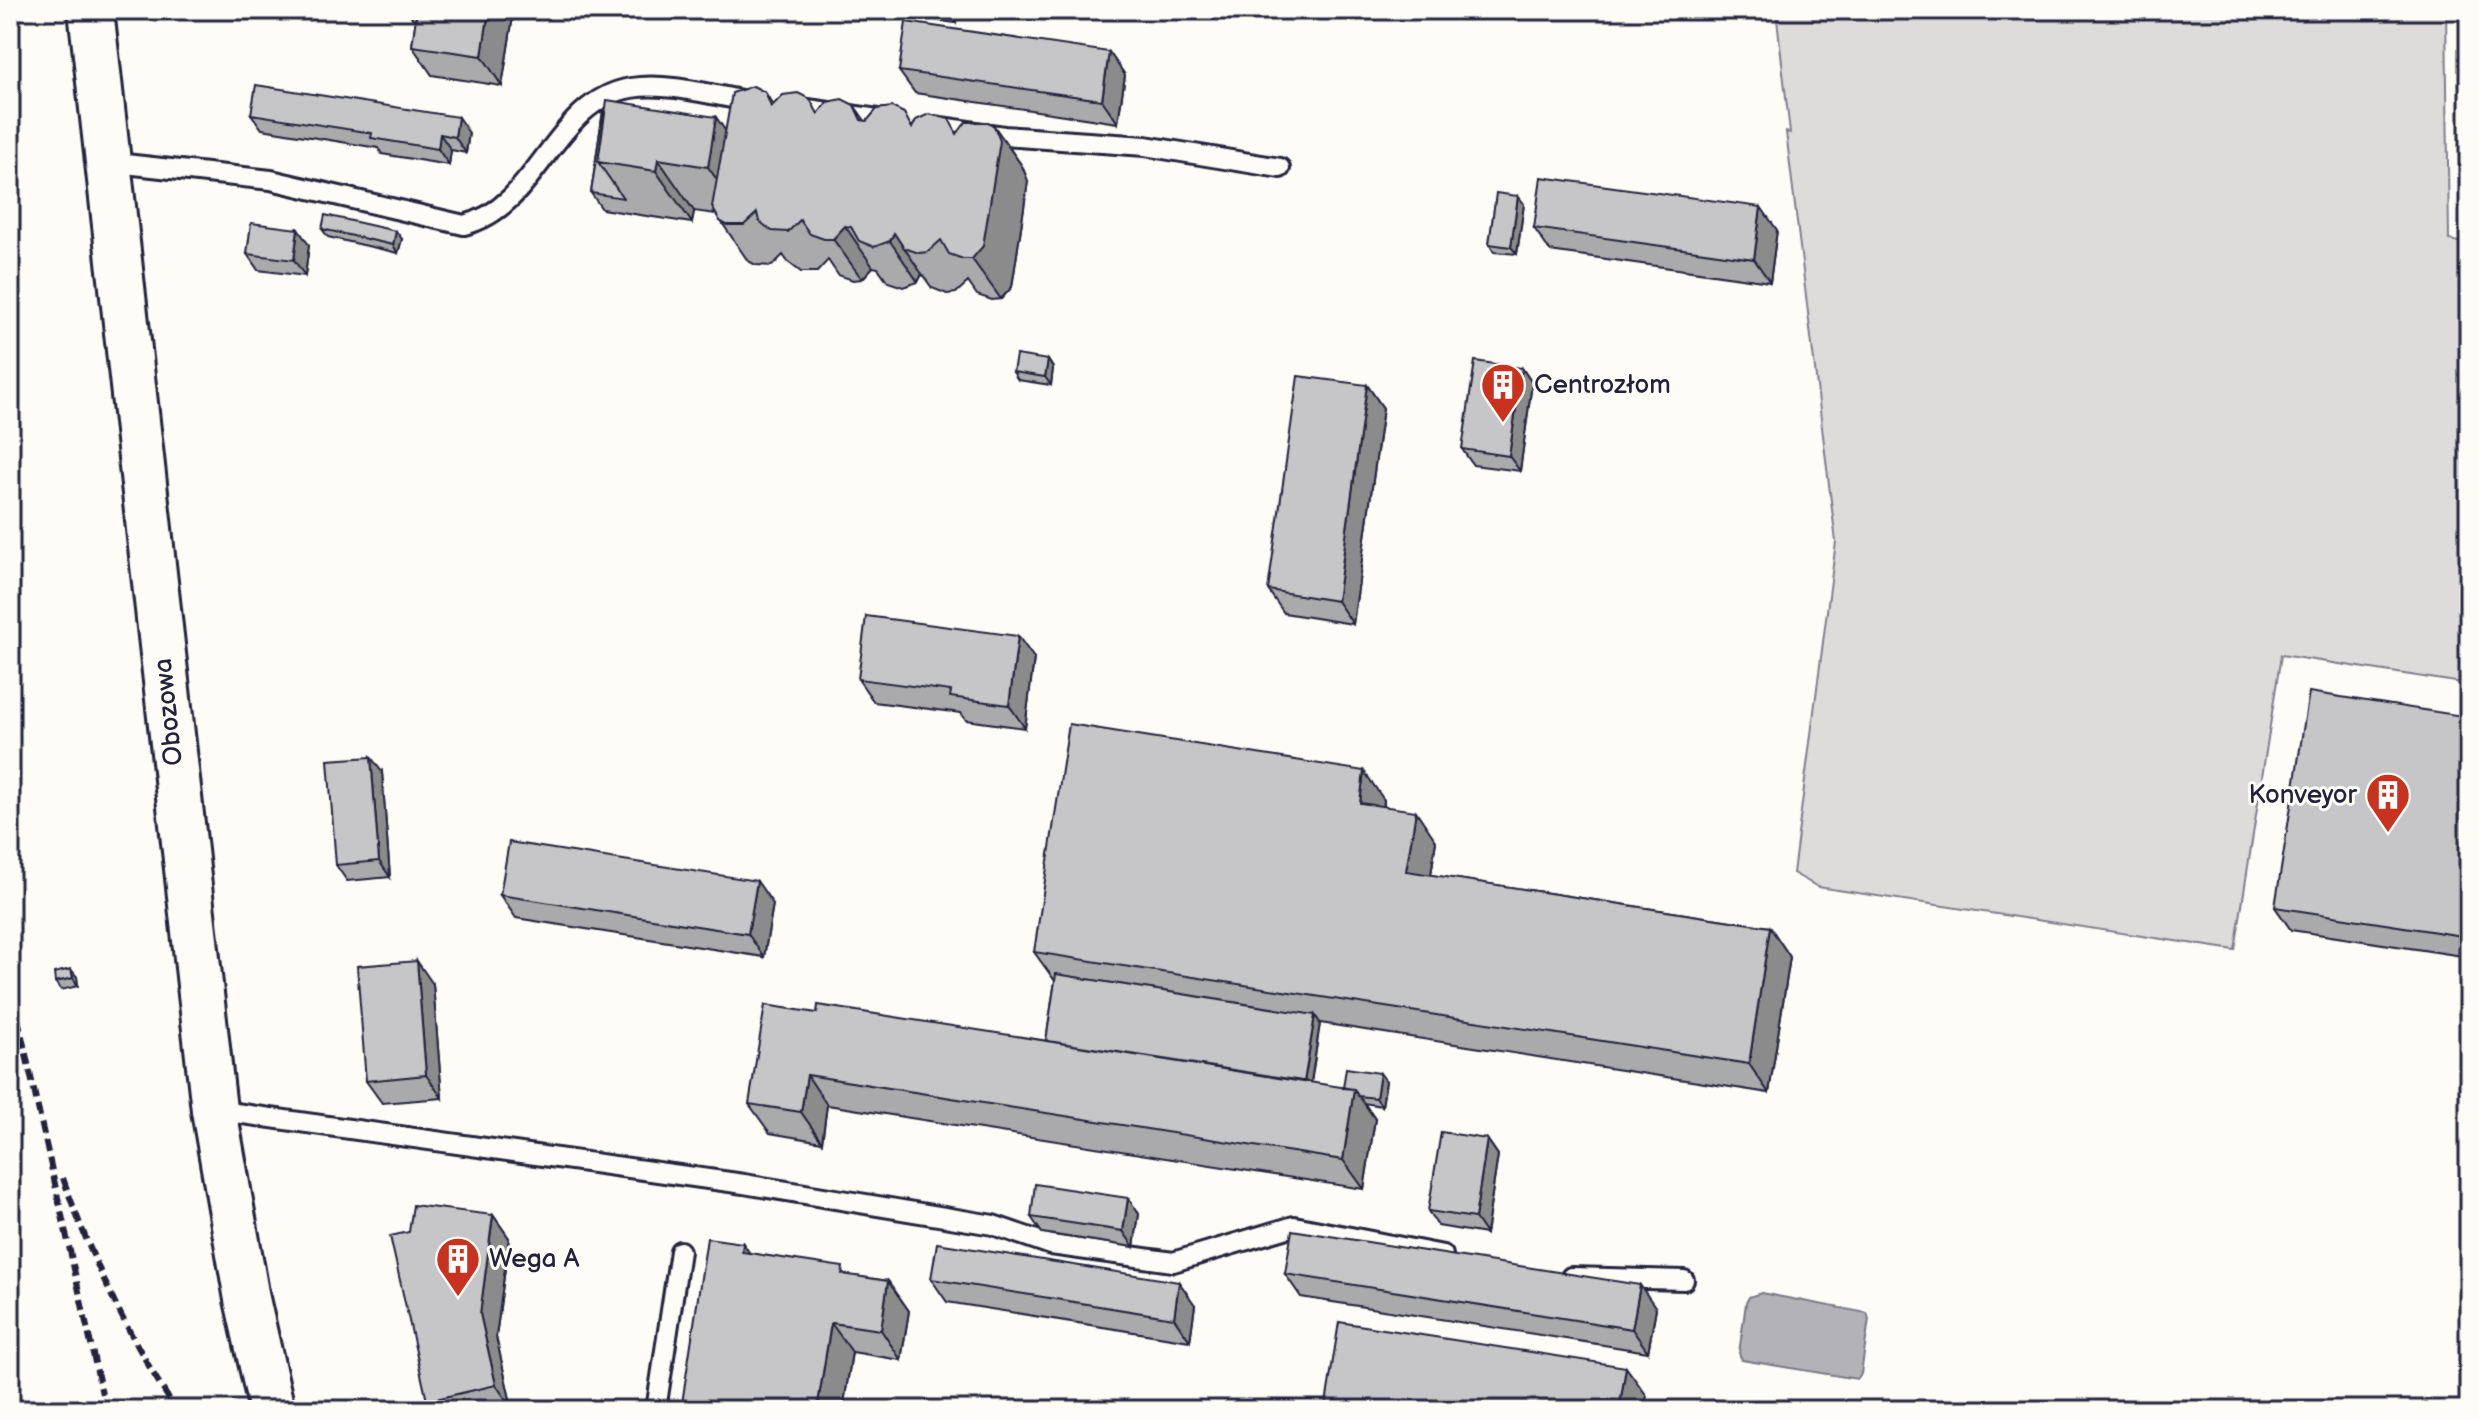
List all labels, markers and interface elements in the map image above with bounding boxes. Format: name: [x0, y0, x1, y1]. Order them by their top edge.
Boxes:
building icon: Centrozłom: [1479, 361, 1527, 424]
place label: Centrozłom: [1534, 370, 1671, 401]
street label: Obozowa: [148, 657, 190, 767]
building icon: Konveyor: [2364, 771, 2412, 834]
place label: Konveyor: [2249, 780, 2358, 811]
building icon: Wega A: [434, 1235, 482, 1298]
place label: Wega A: [489, 1244, 579, 1275]

